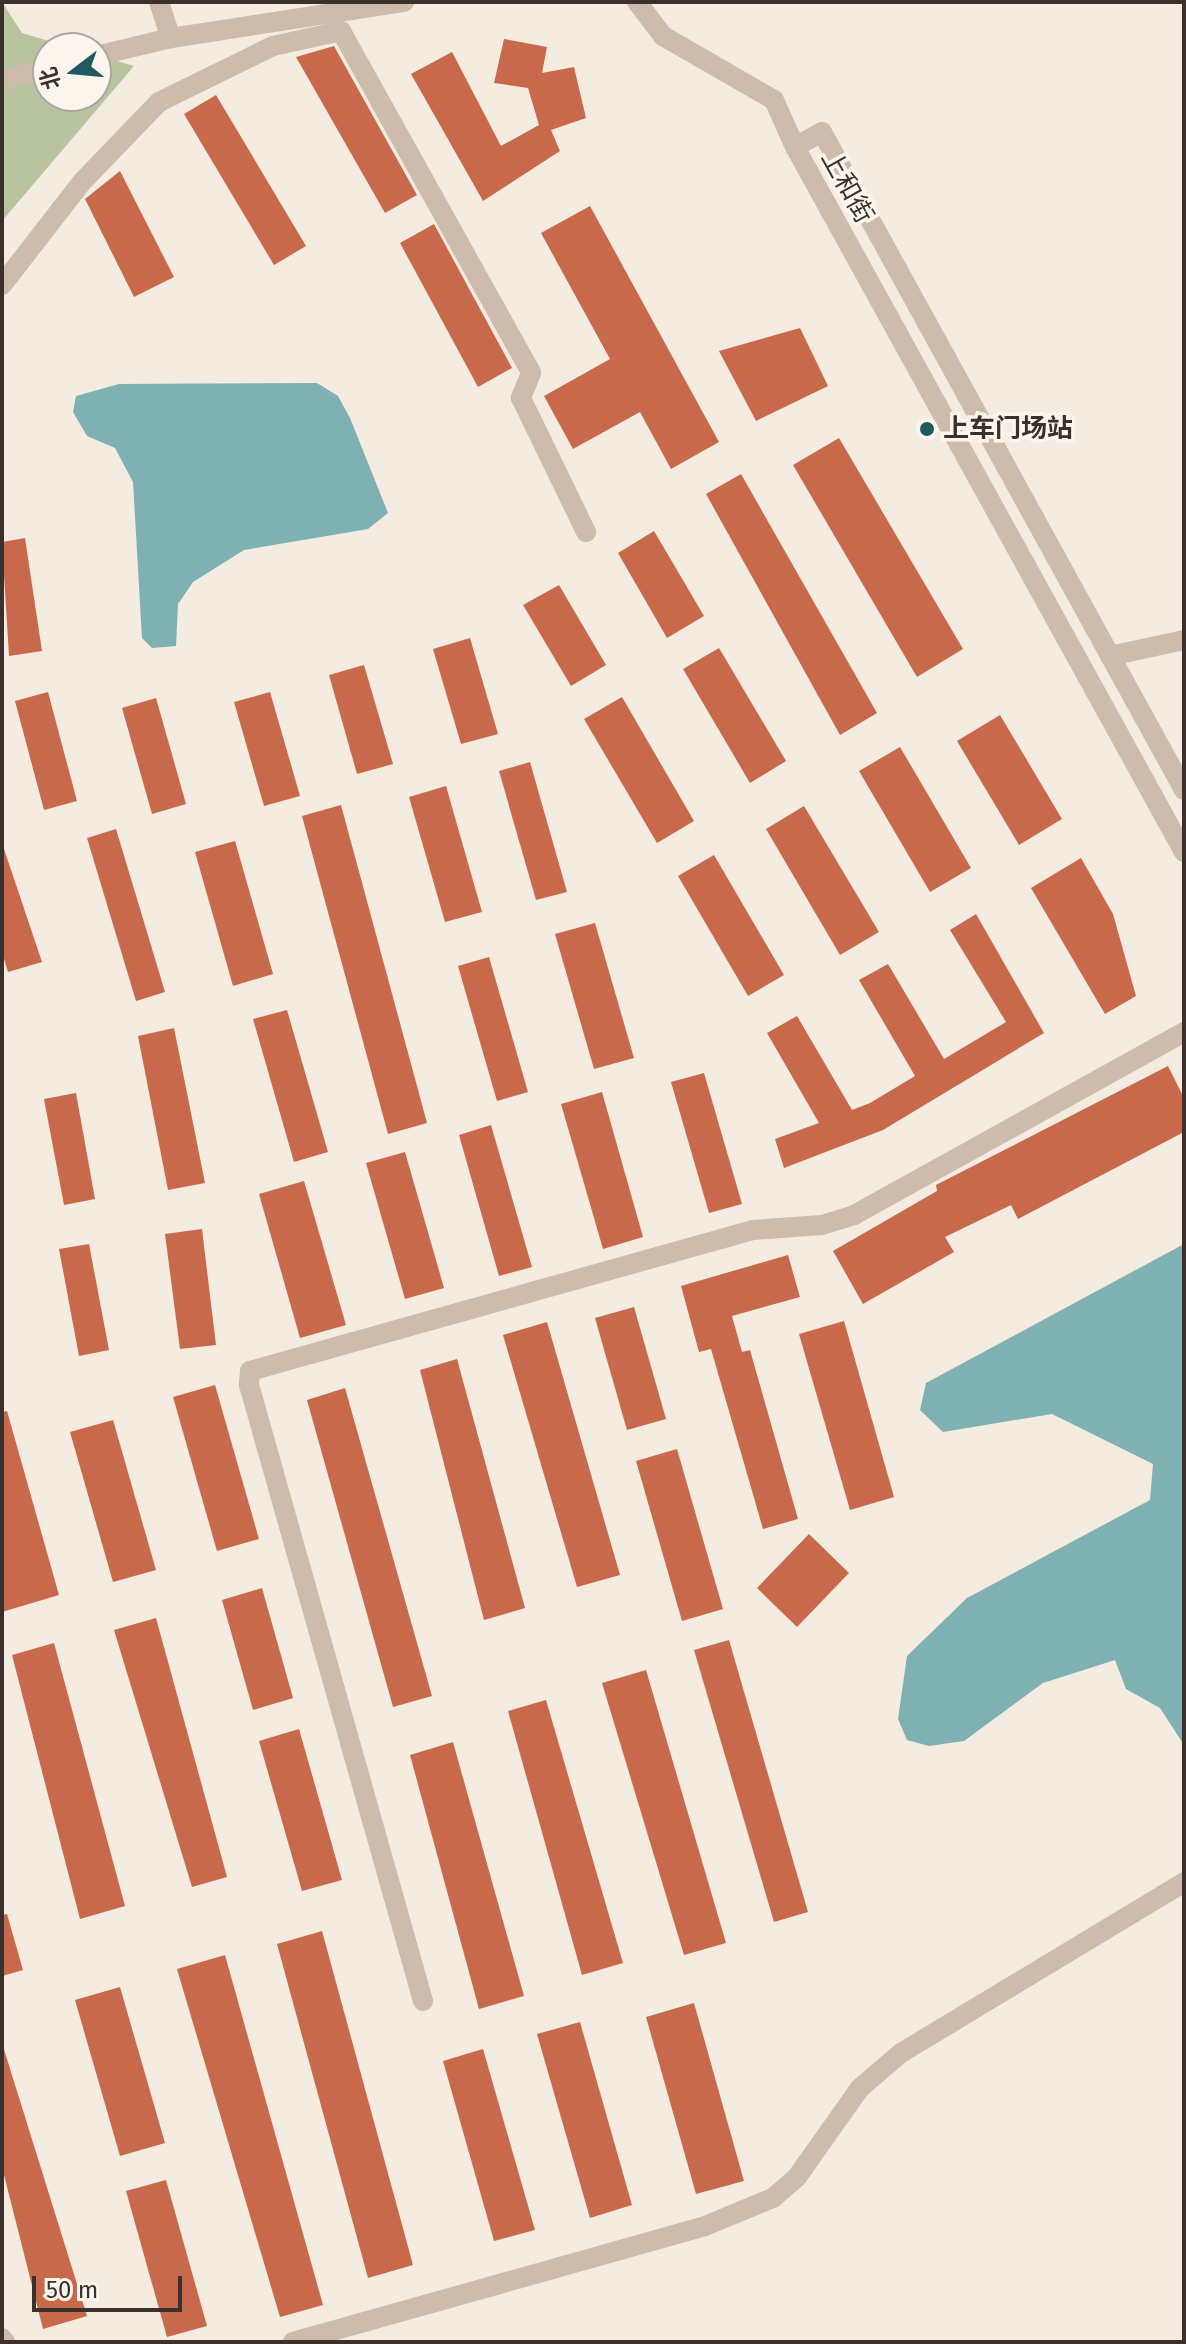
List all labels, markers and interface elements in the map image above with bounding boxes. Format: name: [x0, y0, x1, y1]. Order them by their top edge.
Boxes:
north arrow: [32, 32, 112, 112]
text: 北: [34, 64, 66, 93]
street label: 上和街: [814, 145, 880, 229]
place label: 上车门场站: [943, 413, 1073, 445]
marker: 上车门场站: [918, 420, 936, 438]
scale bar: [36, 2260, 186, 2310]
text: 50 m: [46, 2276, 98, 2304]

